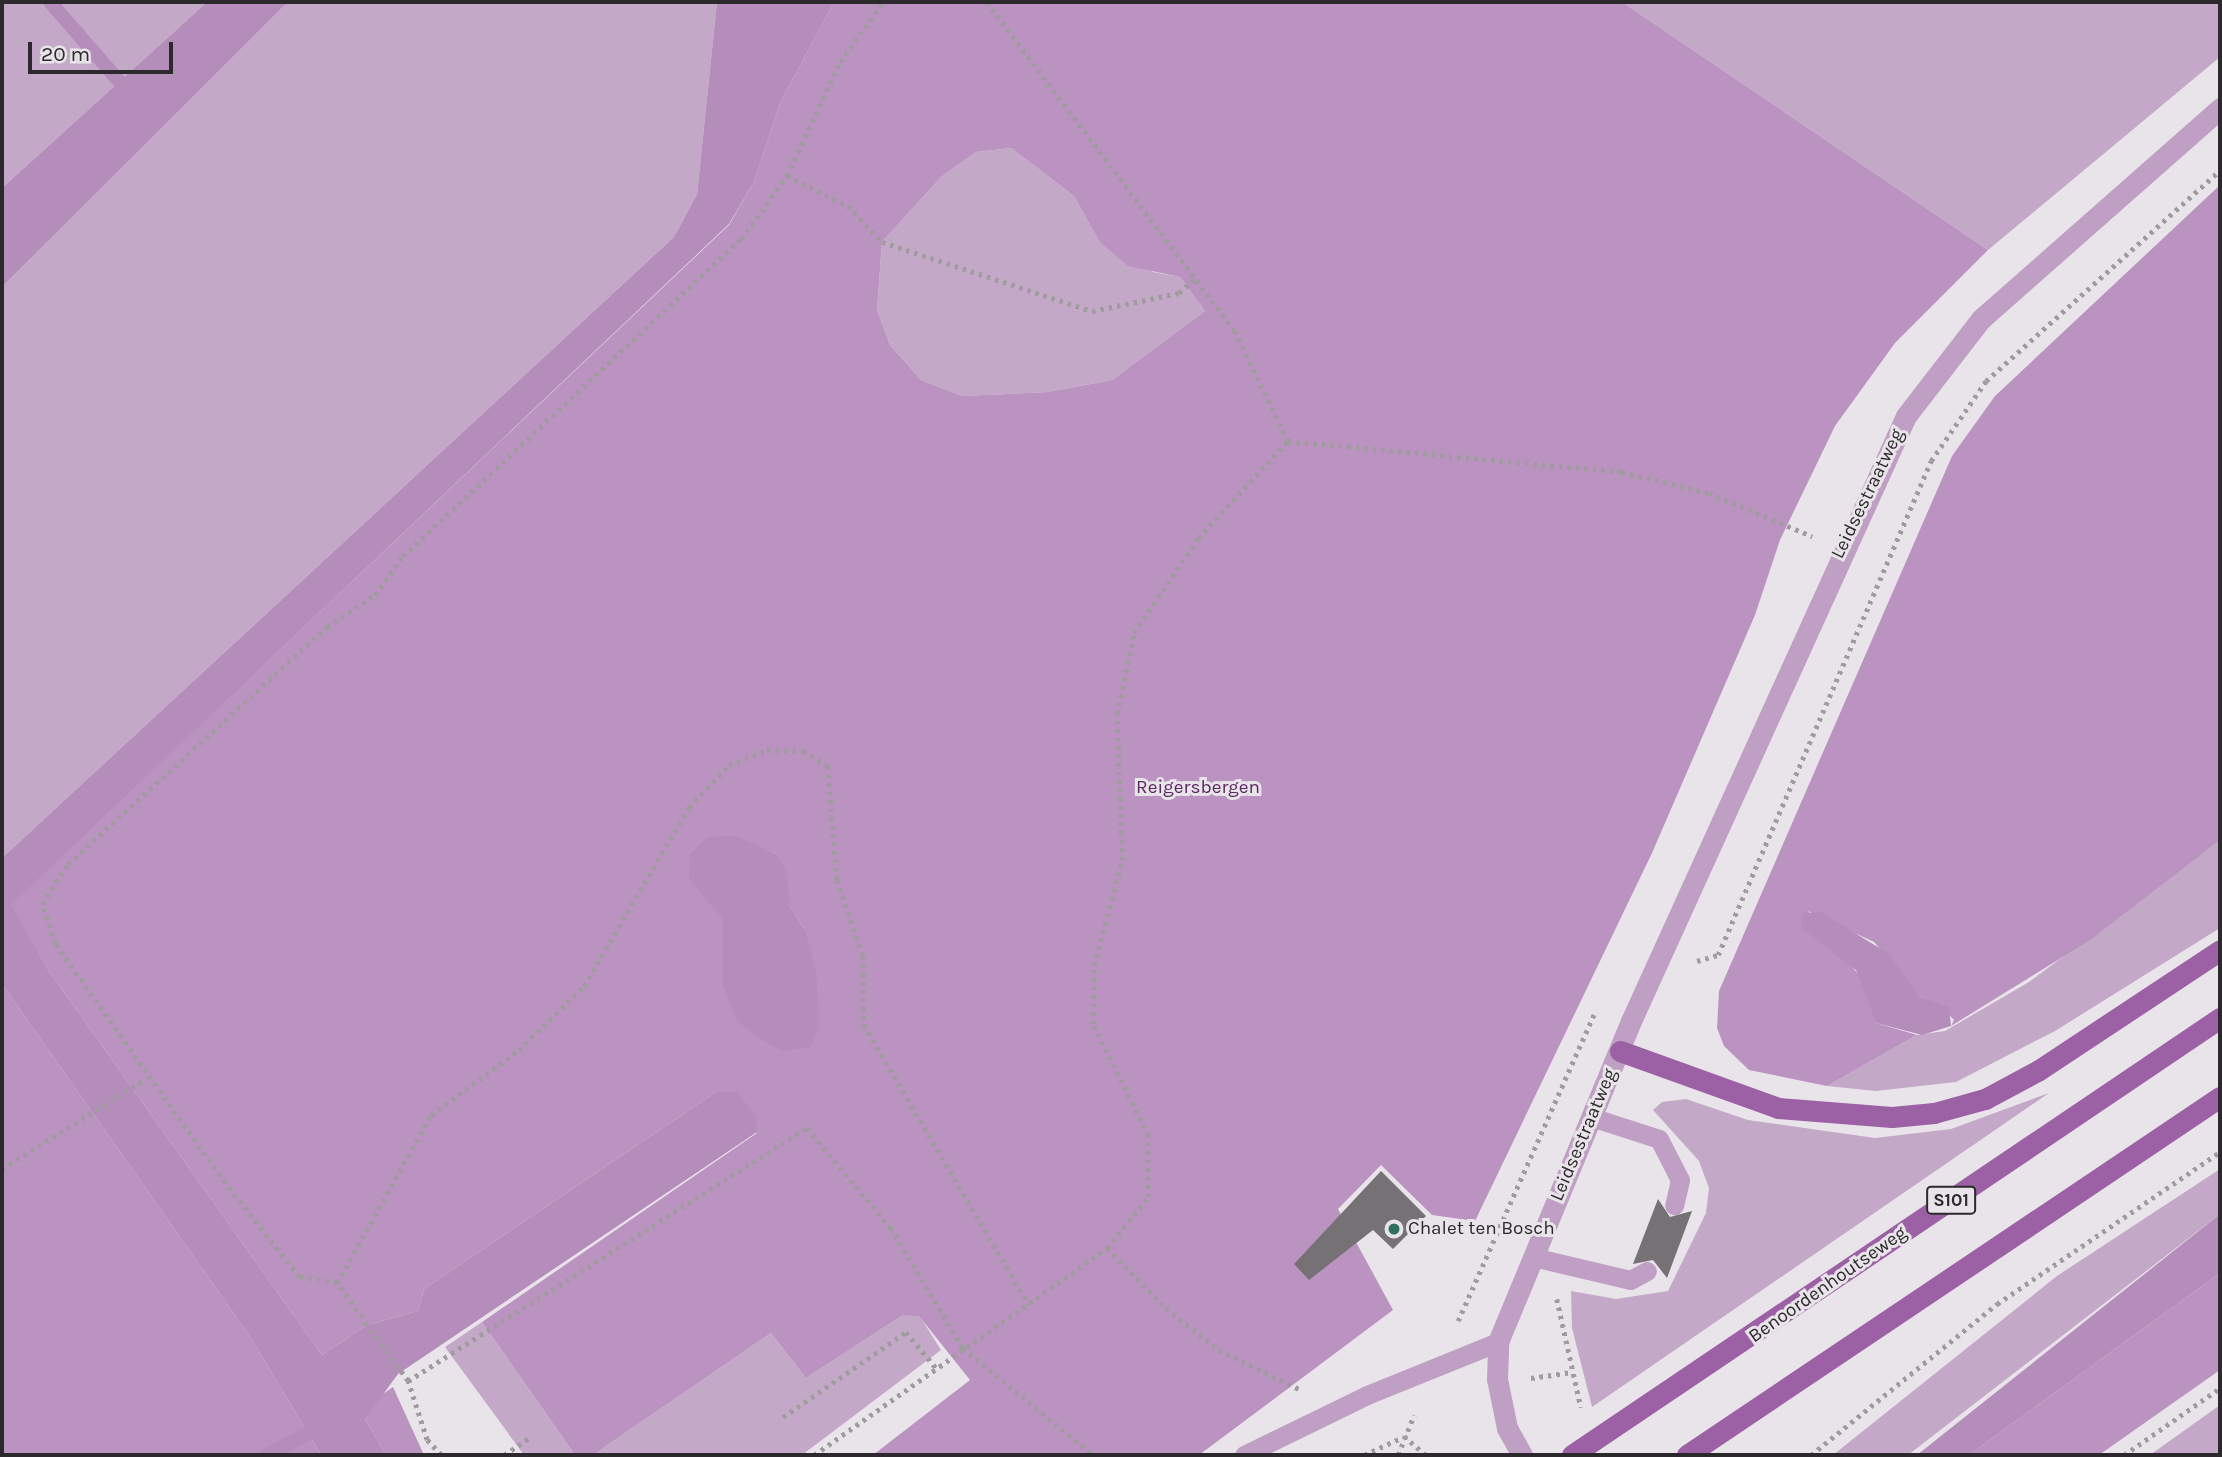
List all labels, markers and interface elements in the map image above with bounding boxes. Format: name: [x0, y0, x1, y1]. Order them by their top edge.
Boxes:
scale bar: [32, 28, 177, 72]
text: 20 m: [41, 42, 90, 66]
street label: Leidsestraatweg: [1827, 425, 1909, 563]
park label: Reigersbergen: [1136, 777, 1260, 799]
street label: Leidsestraatweg: [1546, 1065, 1622, 1205]
road number: S101: [1925, 1185, 1977, 1214]
place label: Chalet ten Bosch: [1408, 1218, 1555, 1240]
marker: Chalet ten Bosch: [1386, 1221, 1402, 1237]
street label: Benoordenhoutseweg: [1745, 1222, 1911, 1348]

